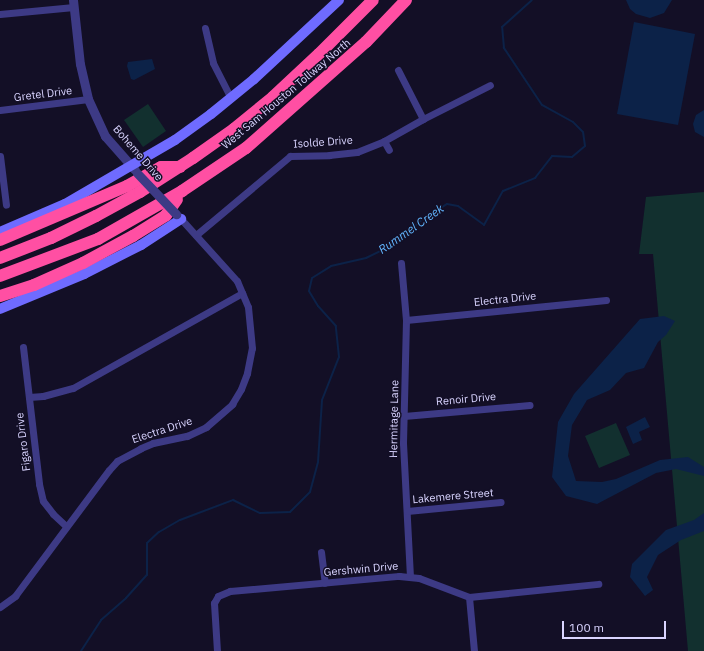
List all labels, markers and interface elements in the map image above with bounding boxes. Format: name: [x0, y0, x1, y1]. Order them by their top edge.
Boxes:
street label: West Sam Houston Tollway North: [219, 36, 353, 152]
street label: Gretel Drive: [13, 84, 73, 104]
street label: Boheme Drive: [110, 122, 166, 184]
street label: Isolde Drive: [293, 133, 353, 151]
water label: Rummel Creek: [376, 201, 446, 257]
street label: Electra Drive: [473, 289, 537, 309]
street label: Hermitage Lane: [387, 380, 401, 458]
street label: Renoir Drive: [435, 390, 497, 408]
street label: Figaro Drive: [13, 412, 33, 472]
street label: Electra Drive: [130, 414, 194, 446]
street label: Lakemere Street: [412, 486, 494, 506]
street label: Gershwin Drive: [323, 559, 399, 579]
scale bar: [564, 613, 668, 639]
text: 100 m: [569, 620, 604, 635]

